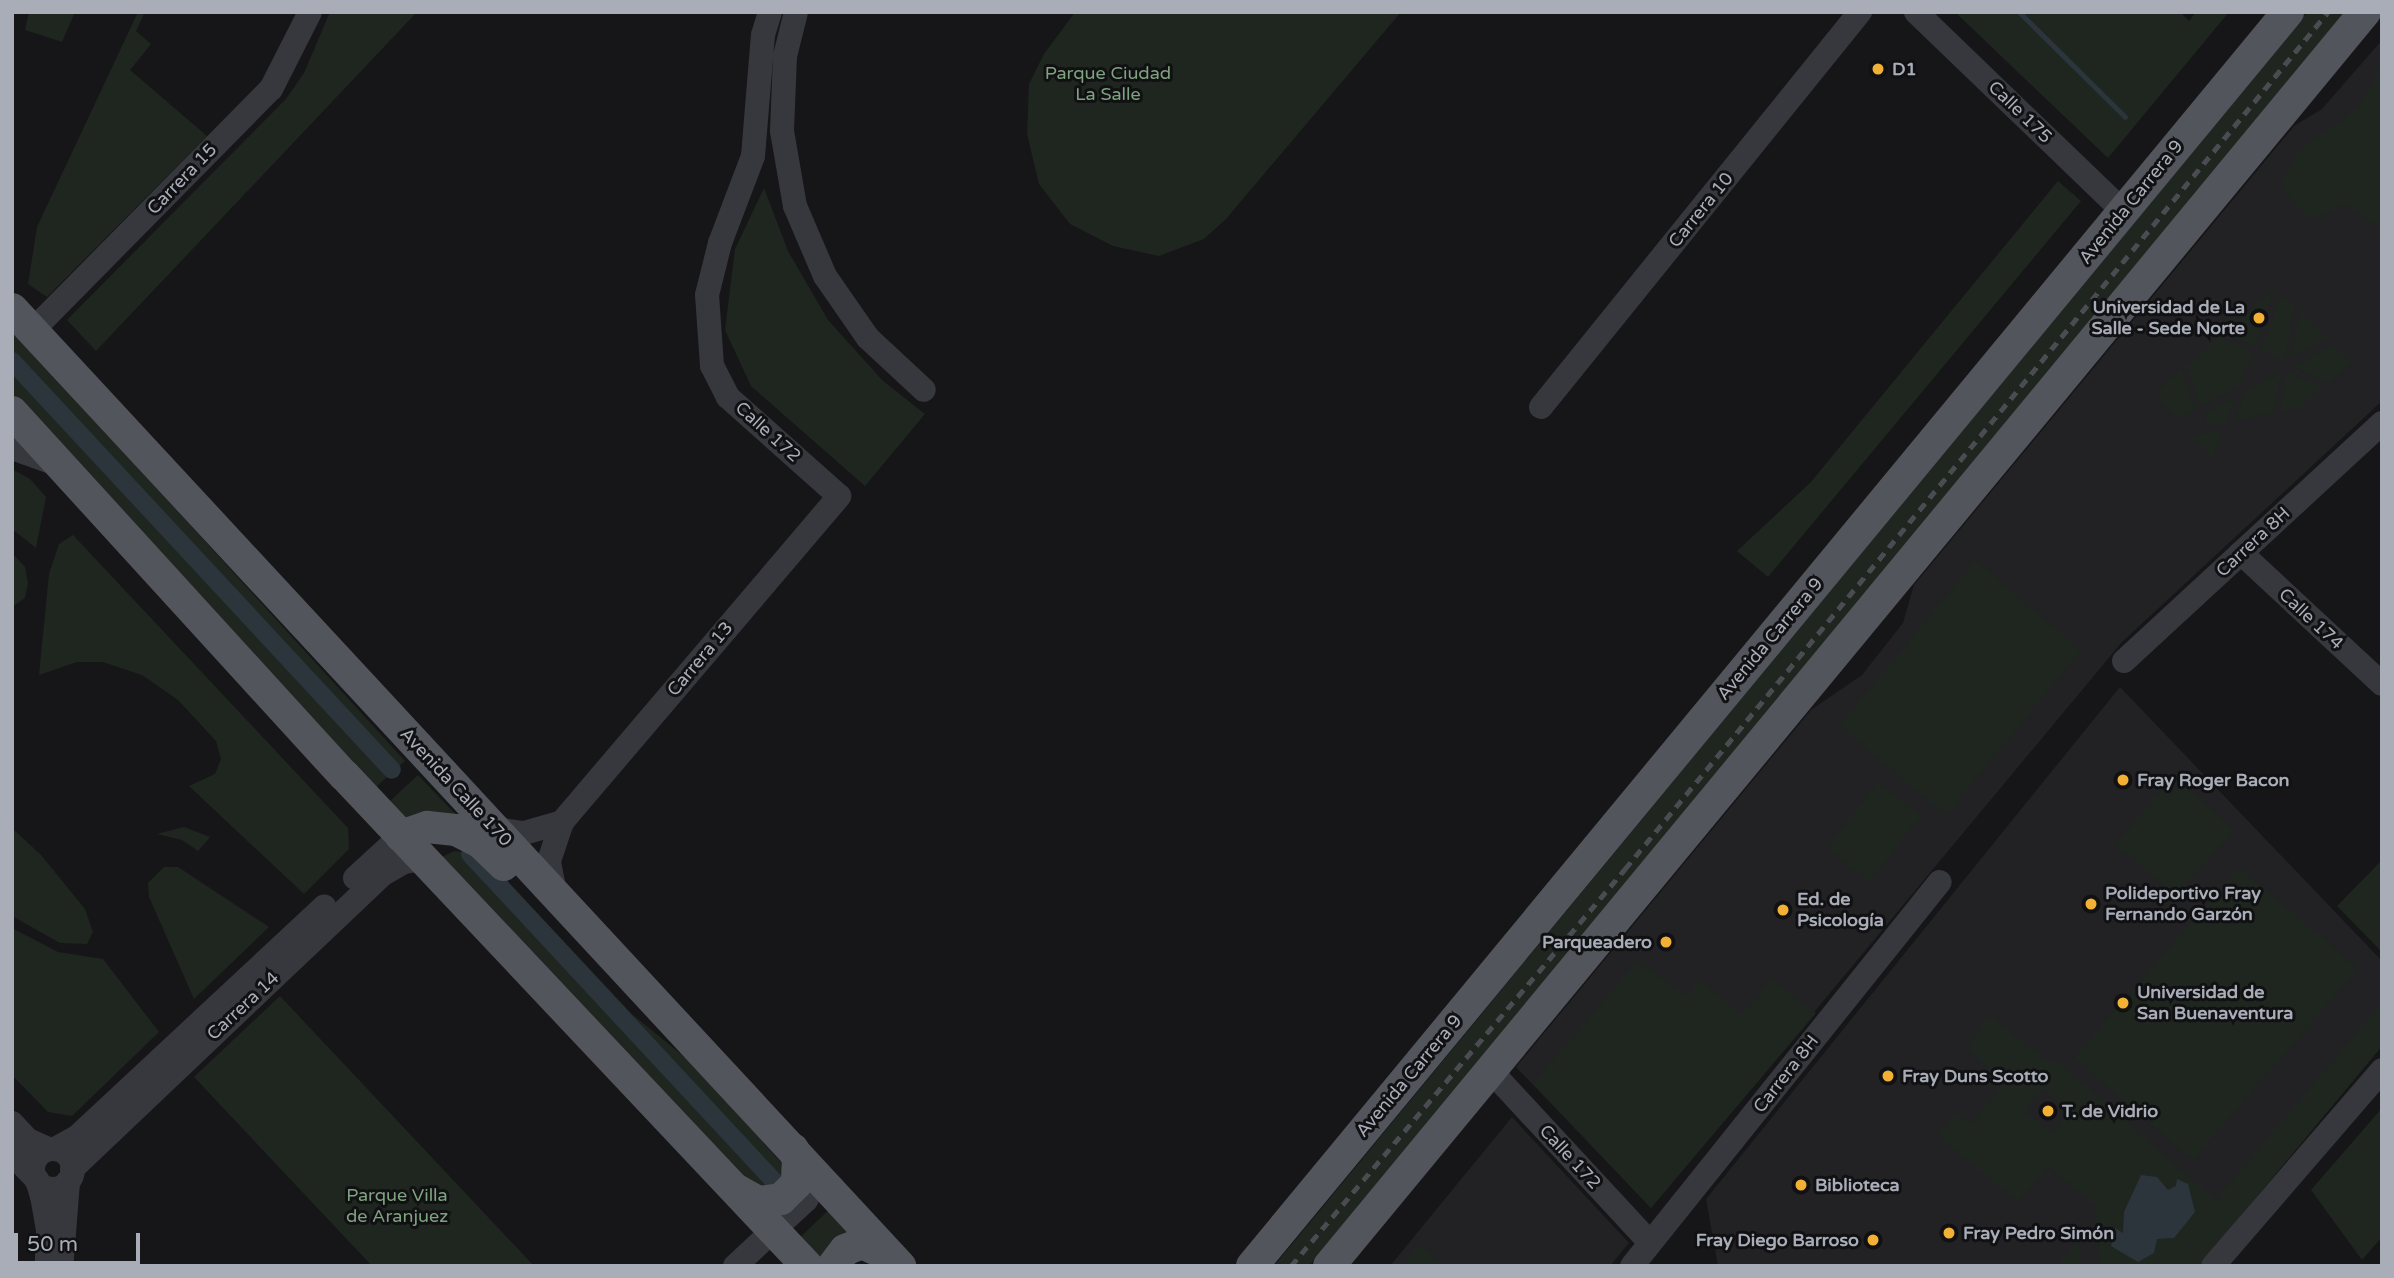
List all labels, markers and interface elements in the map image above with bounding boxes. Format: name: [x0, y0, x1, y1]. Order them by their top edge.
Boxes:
place label: D1: [1892, 58, 1917, 80]
marker: D1: [1870, 61, 1886, 77]
park label: Parque Ciudad La Salle: [1045, 63, 1171, 106]
street label: Calle 175: [1984, 76, 2056, 148]
street label: Avenida Carrera 9: [2074, 136, 2188, 268]
street label: Carrera 15: [143, 139, 221, 219]
street label: Carrera 10: [1664, 168, 1738, 252]
place label: Universidad de La Salle - Sede Norte: [2091, 297, 2245, 340]
marker: Universidad de La Salle - Sede Norte: [2251, 310, 2267, 326]
street label: Calle 172: [731, 397, 805, 467]
street label: Carrera 8H: [2212, 502, 2294, 582]
street label: Avenida Carrera 9: [1712, 573, 1828, 705]
street label: Calle 174: [2274, 584, 2348, 654]
street label: Carrera 13: [663, 617, 737, 701]
street label: Avenida Calle 170: [395, 723, 517, 851]
place label: Fray Roger Bacon: [2137, 769, 2290, 791]
marker: Fray Roger Bacon: [2115, 772, 2131, 788]
place label: Polideportivo Fray Fernando Garzón: [2105, 883, 2261, 926]
place label: Ed. de Psicología: [1797, 889, 1884, 932]
marker: Polideportivo Fray Fernando Garzón: [2083, 896, 2099, 912]
marker: Ed. de Psicología: [1775, 902, 1791, 918]
place label: Parqueadero: [1542, 931, 1652, 953]
marker: Parqueadero: [1658, 934, 1674, 950]
street label: Carrera 14: [202, 967, 284, 1045]
place label: Universidad de San Buenaventura: [2137, 982, 2293, 1024]
marker: Universidad de San Buenaventura: [2115, 995, 2131, 1011]
street label: Avenida Carrera 9: [1351, 1010, 1467, 1142]
street label: Carrera 8H: [1749, 1031, 1823, 1117]
place label: Fray Duns Scotto: [1902, 1065, 2048, 1087]
marker: Fray Duns Scotto: [1880, 1068, 1896, 1084]
place label: T. de Vidrio: [2062, 1100, 2158, 1122]
marker: T. de Vidrio: [2040, 1103, 2056, 1119]
street label: Calle 172: [1535, 1120, 1605, 1194]
place label: Biblioteca: [1815, 1174, 1900, 1196]
marker: Biblioteca: [1793, 1177, 1809, 1193]
park label: Parque Villa de Aranjuez: [346, 1185, 448, 1228]
scale bar: [18, 1218, 144, 1262]
place label: Fray Pedro Simón: [1963, 1222, 2114, 1244]
marker: Fray Pedro Simón: [1941, 1225, 1957, 1241]
place label: Fray Diego Barroso: [1696, 1229, 1859, 1251]
text: 50 m: [27, 1232, 78, 1257]
marker: Fray Diego Barroso: [1865, 1232, 1881, 1248]

